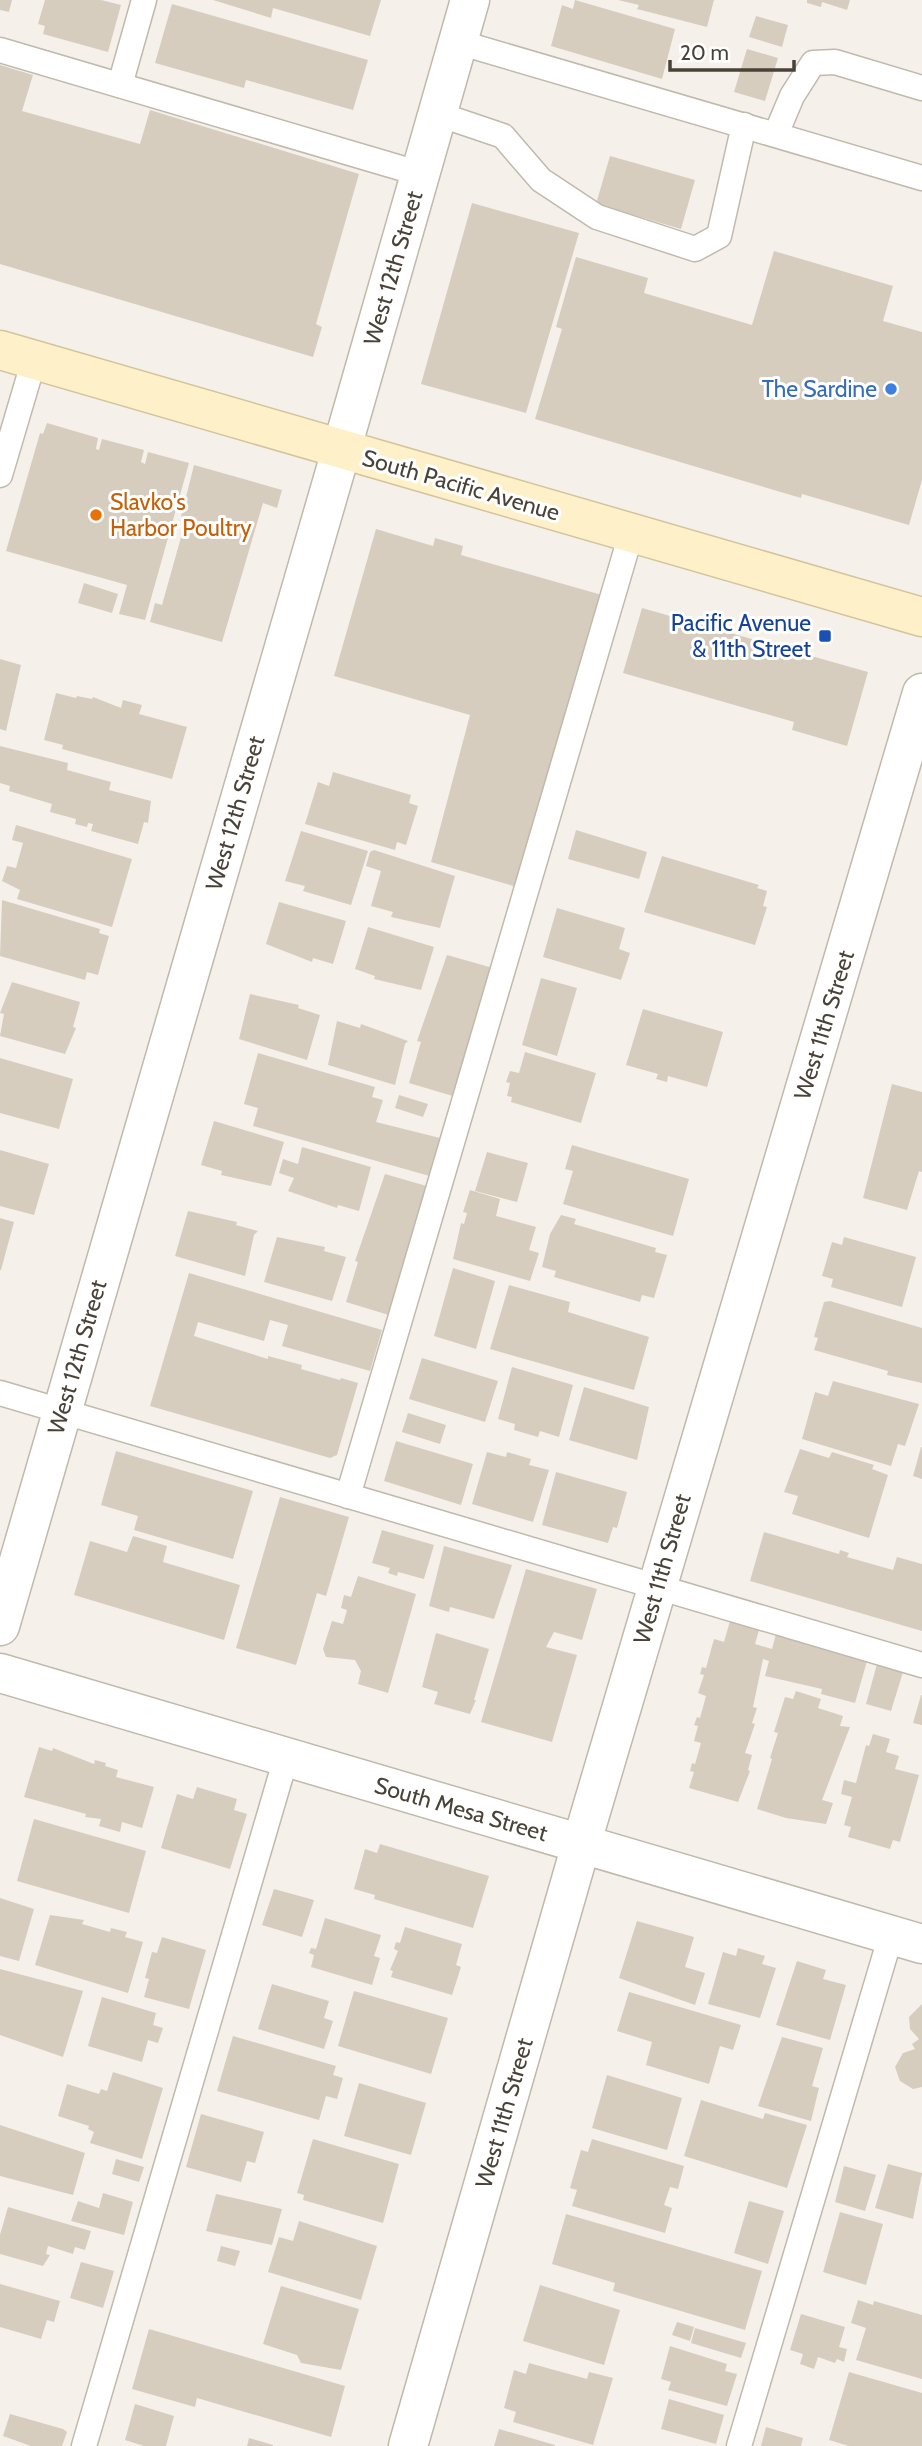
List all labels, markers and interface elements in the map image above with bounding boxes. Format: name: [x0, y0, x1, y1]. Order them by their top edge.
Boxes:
scale bar: [670, 28, 794, 72]
text: 20 m: [680, 40, 729, 65]
street label: West 12th Street: [358, 187, 428, 348]
place label: The Sardine: [762, 375, 877, 403]
marker: The Sardine: [883, 381, 899, 397]
street label: South Pacific Avenue: [359, 443, 563, 527]
place label: Slavko's Harbor Poultry: [110, 488, 252, 542]
marker: Slavko's Harbor Poultry: [88, 507, 104, 523]
place label: Pacific Avenue & 11th Street: [671, 609, 811, 663]
marker: Pacific Avenue & 11th Street: [817, 628, 833, 644]
street label: West 12th Street: [200, 732, 270, 893]
street label: West 11th Street: [788, 947, 860, 1103]
street label: West 12th Street: [42, 1276, 112, 1437]
street label: West 11th Street: [627, 1491, 697, 1647]
street label: South Mesa Street: [371, 1771, 551, 1847]
street label: West 11th Street: [469, 2035, 539, 2191]

